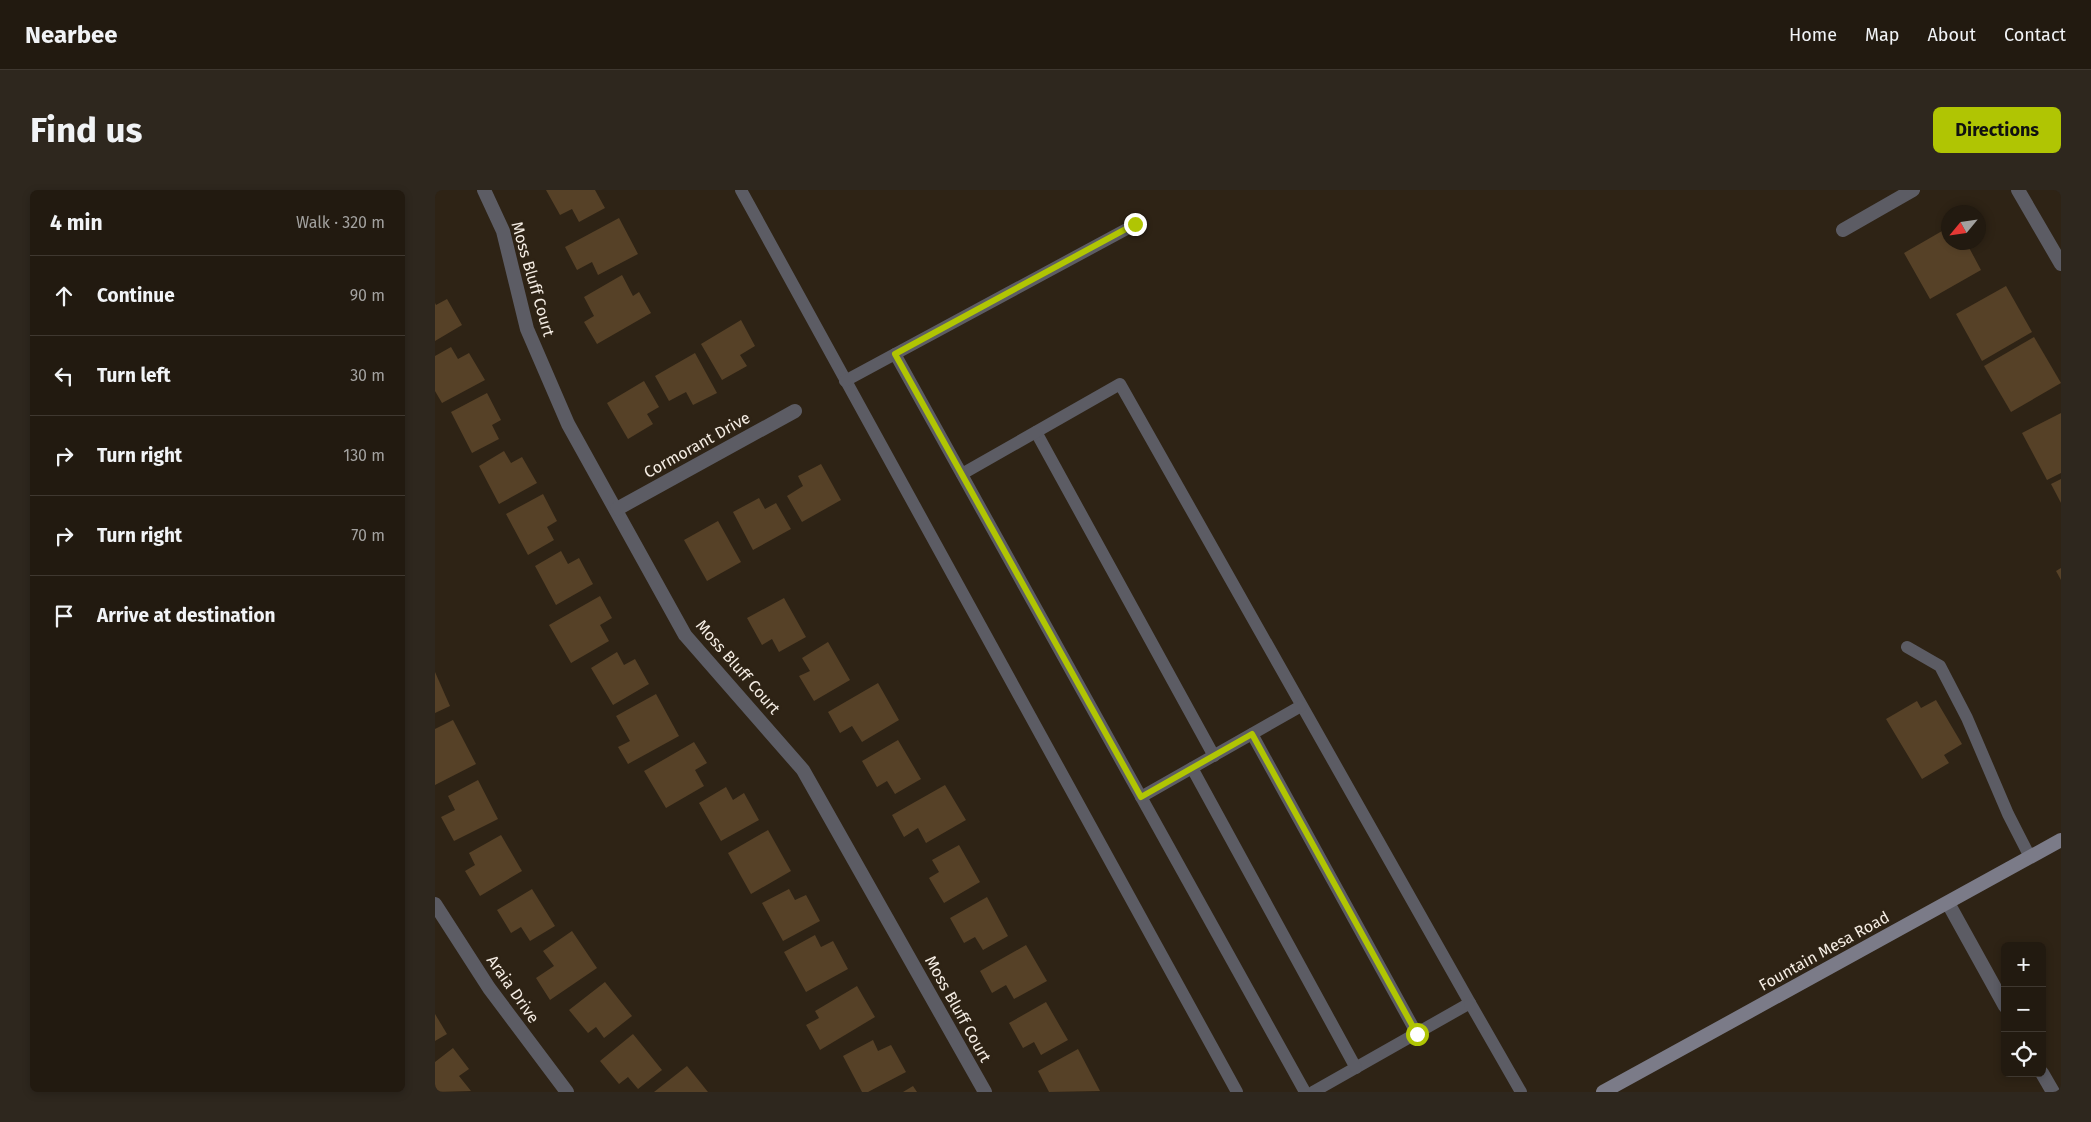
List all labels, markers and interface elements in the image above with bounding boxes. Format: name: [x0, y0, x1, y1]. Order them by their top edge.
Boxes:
text: Nearbee: [25, 21, 118, 49]
text: Home: [1789, 24, 1837, 46]
text: Map: [1865, 24, 1899, 46]
text: About: [1927, 24, 1976, 46]
text: Contact: [2004, 24, 2066, 46]
button: Directions: [1933, 107, 2061, 153]
text: Find us: [30, 109, 142, 151]
north arrow: [1941, 205, 1986, 250]
text: 4 min: [50, 210, 103, 236]
text: Walk · 320 m: [296, 213, 385, 232]
route end: [1124, 213, 1147, 236]
street label: Moss Bluff Court: [507, 219, 559, 339]
icon: ahead: [50, 282, 78, 310]
text: Continue: [97, 284, 175, 307]
text: 90 m: [350, 286, 385, 305]
icon: left: [50, 362, 78, 390]
text: Turn left: [97, 364, 171, 387]
text: 30 m: [350, 366, 385, 385]
street label: Cormorant Drive: [641, 408, 753, 482]
icon: right: [50, 442, 78, 470]
text: Turn right: [97, 444, 182, 467]
text: 130 m: [343, 446, 385, 465]
icon: right: [50, 522, 78, 550]
text: Turn right: [97, 524, 182, 547]
text: 70 m: [351, 526, 385, 545]
icon: arrive: [50, 602, 78, 630]
text: Arrive at destination: [97, 604, 276, 627]
street label: Moss Bluff Court: [692, 616, 784, 718]
street label: Fountain Mesa Road: [1755, 907, 1893, 995]
map controls: [2001, 942, 2046, 1077]
button: +: [2001, 942, 2046, 987]
street label: Araia Drive: [483, 951, 543, 1027]
street label: Moss Bluff Court: [921, 952, 995, 1066]
button: −: [2001, 987, 2046, 1032]
route start: [1406, 1023, 1429, 1046]
button: locate: [2001, 1032, 2046, 1077]

